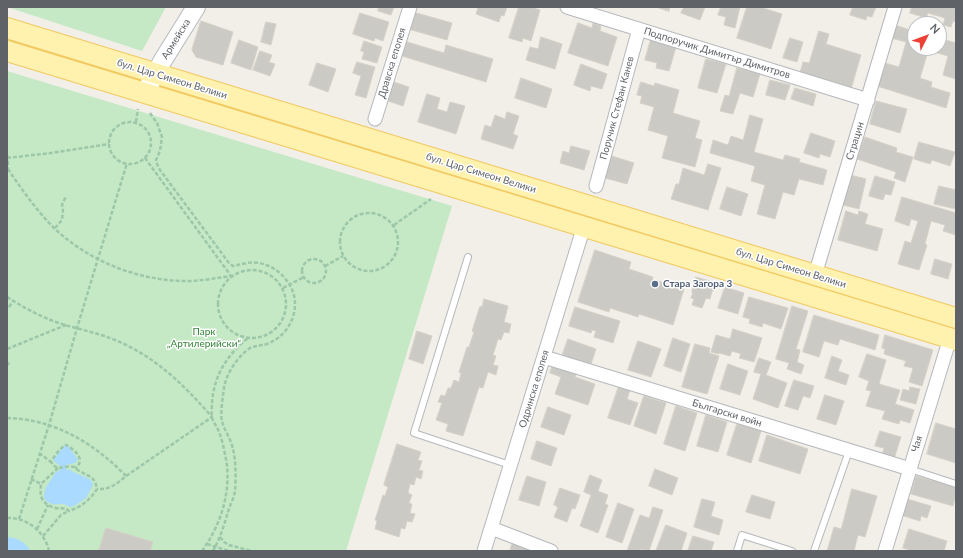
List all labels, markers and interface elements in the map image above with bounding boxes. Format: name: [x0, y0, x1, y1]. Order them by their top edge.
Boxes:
north arrow: [907, 16, 947, 56]
street label: Армейска: [159, 17, 193, 61]
text: N: [928, 21, 943, 36]
street label: Подпоручик Димитър Димитров: [642, 25, 792, 81]
street label: Дравска епопея: [376, 26, 408, 100]
street label: Поручик Стефан Канев: [597, 55, 637, 161]
street label: бул. Цар Симеон Велики: [115, 56, 229, 102]
street label: Страцин: [843, 120, 867, 162]
street label: бул. Цар Симеон Велики: [424, 150, 538, 196]
street label: бул. Цар Симеон Велики: [734, 245, 848, 291]
place label: Стара Загора 3: [663, 278, 732, 290]
marker: Стара Загора 3: [650, 279, 660, 289]
park label: Парк „Артилерийски“: [167, 326, 241, 350]
street label: Одринска епопея: [516, 349, 552, 429]
street label: Български войн: [691, 397, 763, 429]
street label: Чая: [909, 434, 925, 454]

